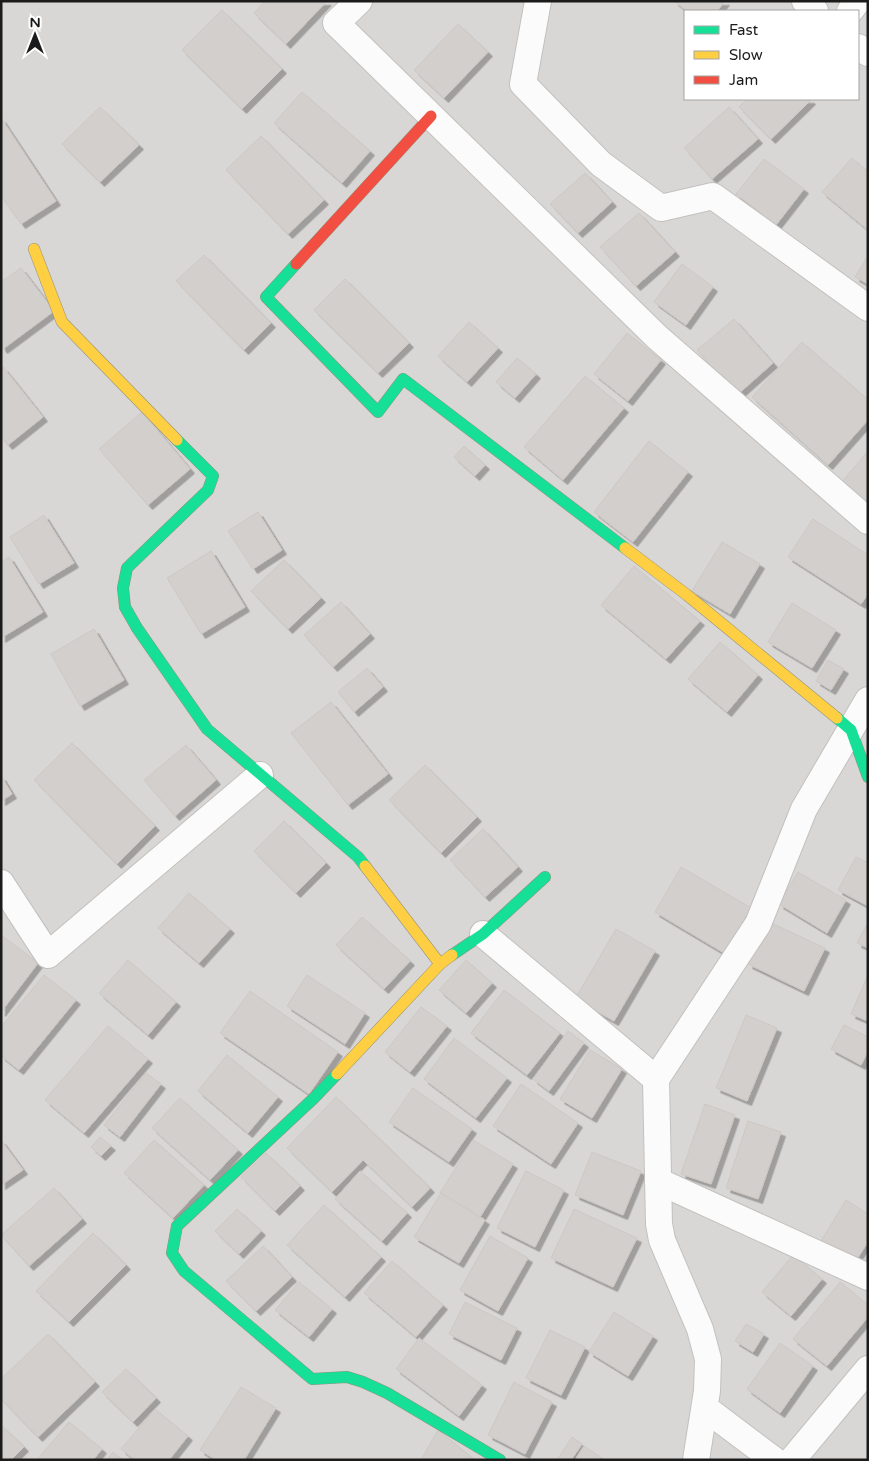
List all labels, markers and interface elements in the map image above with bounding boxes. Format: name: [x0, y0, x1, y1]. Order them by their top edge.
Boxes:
north arrow: [10, 10, 60, 60]
legend: [684, 10, 859, 100]
text: N: [29, 14, 41, 31]
text: Fast: [729, 21, 759, 39]
text: Slow: [729, 46, 763, 64]
text: Jam: [729, 71, 758, 89]

